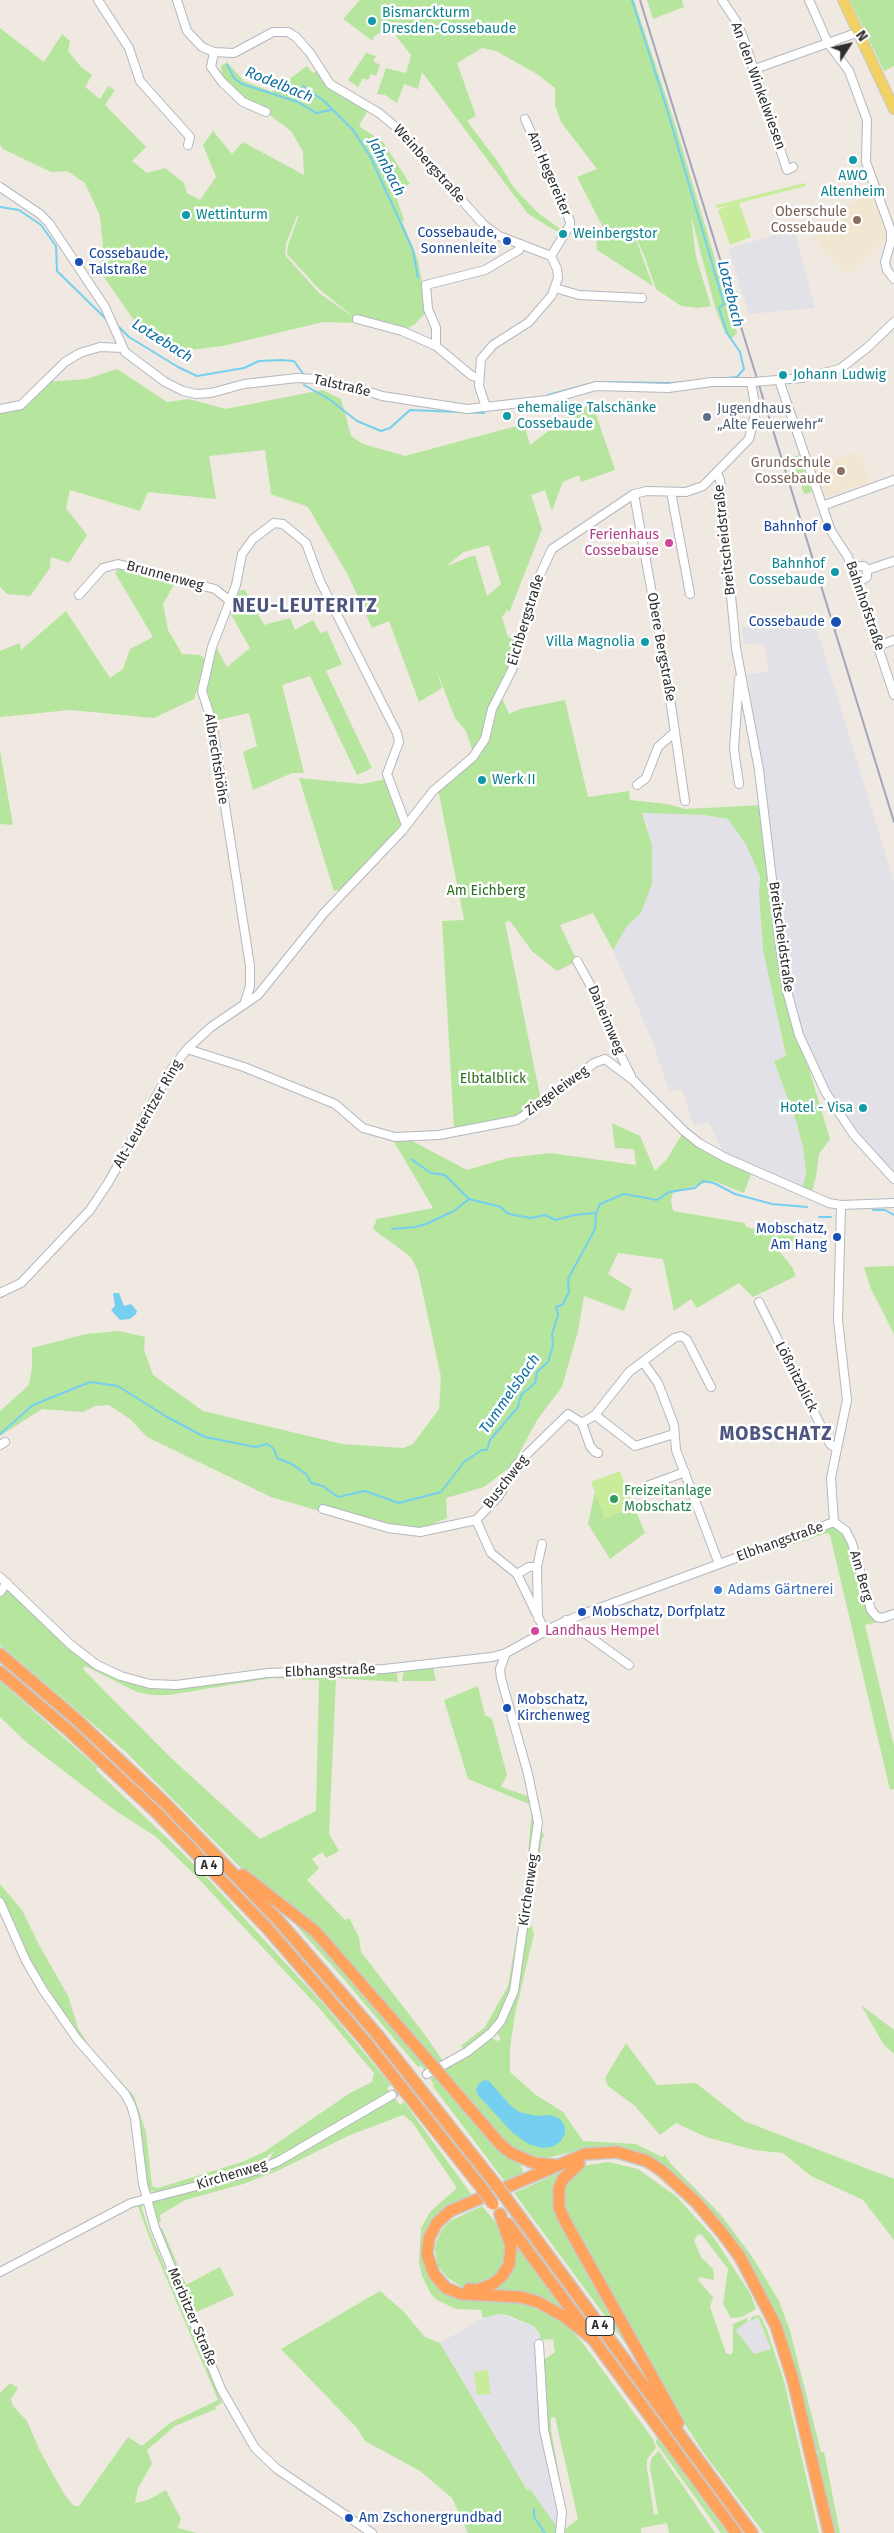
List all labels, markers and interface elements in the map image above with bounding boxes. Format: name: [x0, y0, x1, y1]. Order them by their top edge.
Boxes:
place label: Bismarckturm Dresden-Cossebaude: [382, 5, 516, 38]
marker: Bismarckturm Dresden-Cossebaude: [366, 15, 378, 27]
street label: An den Winkelwiesen: [727, 20, 789, 152]
north arrow: [824, 20, 874, 70]
text: N: [852, 27, 871, 45]
water label: Rodelbach: [243, 63, 315, 107]
street label: Weinbergstraße: [389, 121, 469, 207]
street label: Am Hegereiter: [524, 129, 574, 219]
water label: Jahnbach: [364, 135, 408, 199]
marker: AWO Altenheim: [847, 154, 859, 166]
place label: AWO Altenheim: [821, 168, 885, 200]
place label: Oberschule Cossebaude: [771, 204, 847, 236]
place label: Wettinturm: [196, 207, 268, 223]
marker: Wettinturm: [180, 209, 192, 221]
marker: Oberschule Cossebaude: [851, 214, 863, 226]
place label: Cossebaude, Sonnenleite: [418, 225, 497, 258]
place label: Weinbergstor: [573, 226, 657, 242]
marker: Weinbergstor: [557, 228, 569, 240]
marker: Cossebaude, Sonnenleite: [501, 235, 513, 247]
place label: Cossebaude, Talstraße: [89, 246, 168, 278]
marker: Cossebaude, Talstraße: [73, 256, 85, 268]
water label: Lotzebach: [713, 259, 747, 329]
water label: Lotzebach: [128, 315, 196, 367]
place label: Johann Ludwig: [793, 367, 886, 383]
marker: Johann Ludwig: [777, 369, 789, 381]
street label: Talstraße: [312, 371, 372, 401]
place label: ehemalige Talschänke Cossebaude: [517, 400, 656, 432]
place label: Jugendhaus „Alte Feuerwehr“: [717, 401, 823, 434]
marker: ehemalige Talschänke Cossebaude: [501, 410, 513, 422]
marker: Jugendhaus „Alte Feuerwehr“: [701, 411, 713, 423]
place label: Grundschule Cossebaude: [751, 455, 831, 488]
marker: Grundschule Cossebaude: [835, 465, 847, 477]
street label: Breitscheidstraße: [711, 484, 739, 596]
place label: Bahnhof: [763, 519, 817, 535]
marker: Bahnhof: [821, 521, 833, 533]
place label: Ferienhaus Cossebause: [585, 527, 659, 560]
marker: Ferienhaus Cossebause: [663, 537, 675, 549]
place label: Bahnhof Cossebaude: [749, 556, 825, 588]
street label: Brunnenweg: [125, 558, 205, 594]
street label: Bahnhofstraße: [842, 559, 888, 653]
marker: Bahnhof Cossebaude: [829, 566, 841, 578]
street label: Eichbergstraße: [504, 572, 548, 668]
street label: Obere Bergstraße: [643, 591, 679, 703]
district label: NEU-LEUTERITZ: [231, 596, 379, 618]
place label: Cossebaude: [749, 614, 825, 630]
marker: Cossebaude: [829, 615, 843, 629]
place label: Villa Magnolia: [546, 634, 635, 650]
marker: Villa Magnolia: [639, 636, 651, 648]
street label: Albrechtshöhe: [201, 712, 231, 806]
place label: Werk II: [492, 772, 536, 788]
marker: Werk II: [476, 774, 488, 786]
street label: Breitscheidstraße: [765, 881, 797, 993]
park label: Am Eichberg: [447, 883, 525, 899]
street label: Daheimweg: [584, 983, 628, 1057]
street label: Alt-Leuteritzer Ring: [110, 1057, 186, 1171]
street label: Ziegeleiweg: [522, 1062, 592, 1120]
park label: Elbtalblick: [460, 1071, 526, 1087]
place label: Hotel - Visa: [780, 1100, 853, 1116]
marker: Hotel - Visa: [857, 1102, 869, 1114]
place label: Mobschatz, Am Hang: [756, 1221, 827, 1254]
marker: Mobschatz, Am Hang: [831, 1231, 843, 1243]
street label: Lößnitzblick: [771, 1339, 821, 1415]
water label: Tummelsbach: [476, 1351, 544, 1437]
district label: MOBSCHATZ: [718, 1424, 834, 1446]
street label: Buschweg: [480, 1452, 532, 1512]
place label: Freizeitanlage Mobschatz: [624, 1483, 712, 1515]
marker: Freizeitanlage Mobschatz: [608, 1493, 620, 1505]
street label: Elbhangstraße: [734, 1519, 826, 1565]
street label: Am Berg: [846, 1549, 876, 1603]
place label: Adams Gärtnerei: [728, 1582, 834, 1598]
marker: Adams Gärtnerei: [712, 1584, 724, 1596]
place label: Mobschatz, Dorfplatz: [592, 1604, 725, 1620]
marker: Mobschatz, Dorfplatz: [576, 1606, 588, 1618]
place label: Landhaus Hempel: [545, 1623, 659, 1639]
marker: Landhaus Hempel: [529, 1625, 541, 1637]
street label: Elbhangstraße: [284, 1661, 376, 1681]
place label: Mobschatz, Kirchenweg: [517, 1692, 590, 1724]
marker: Mobschatz, Kirchenweg: [501, 1702, 513, 1714]
street label: Kirchenweg: [516, 1853, 542, 1927]
road number: A 4: [195, 1856, 223, 1875]
street label: Kirchenweg: [195, 2156, 269, 2194]
street label: Merbitzer Straße: [164, 2265, 220, 2369]
road number: A 4: [586, 2316, 614, 2336]
place label: Am Zschonergrundbad: [359, 2510, 502, 2526]
marker: Am Zschonergrundbad: [343, 2512, 355, 2524]

